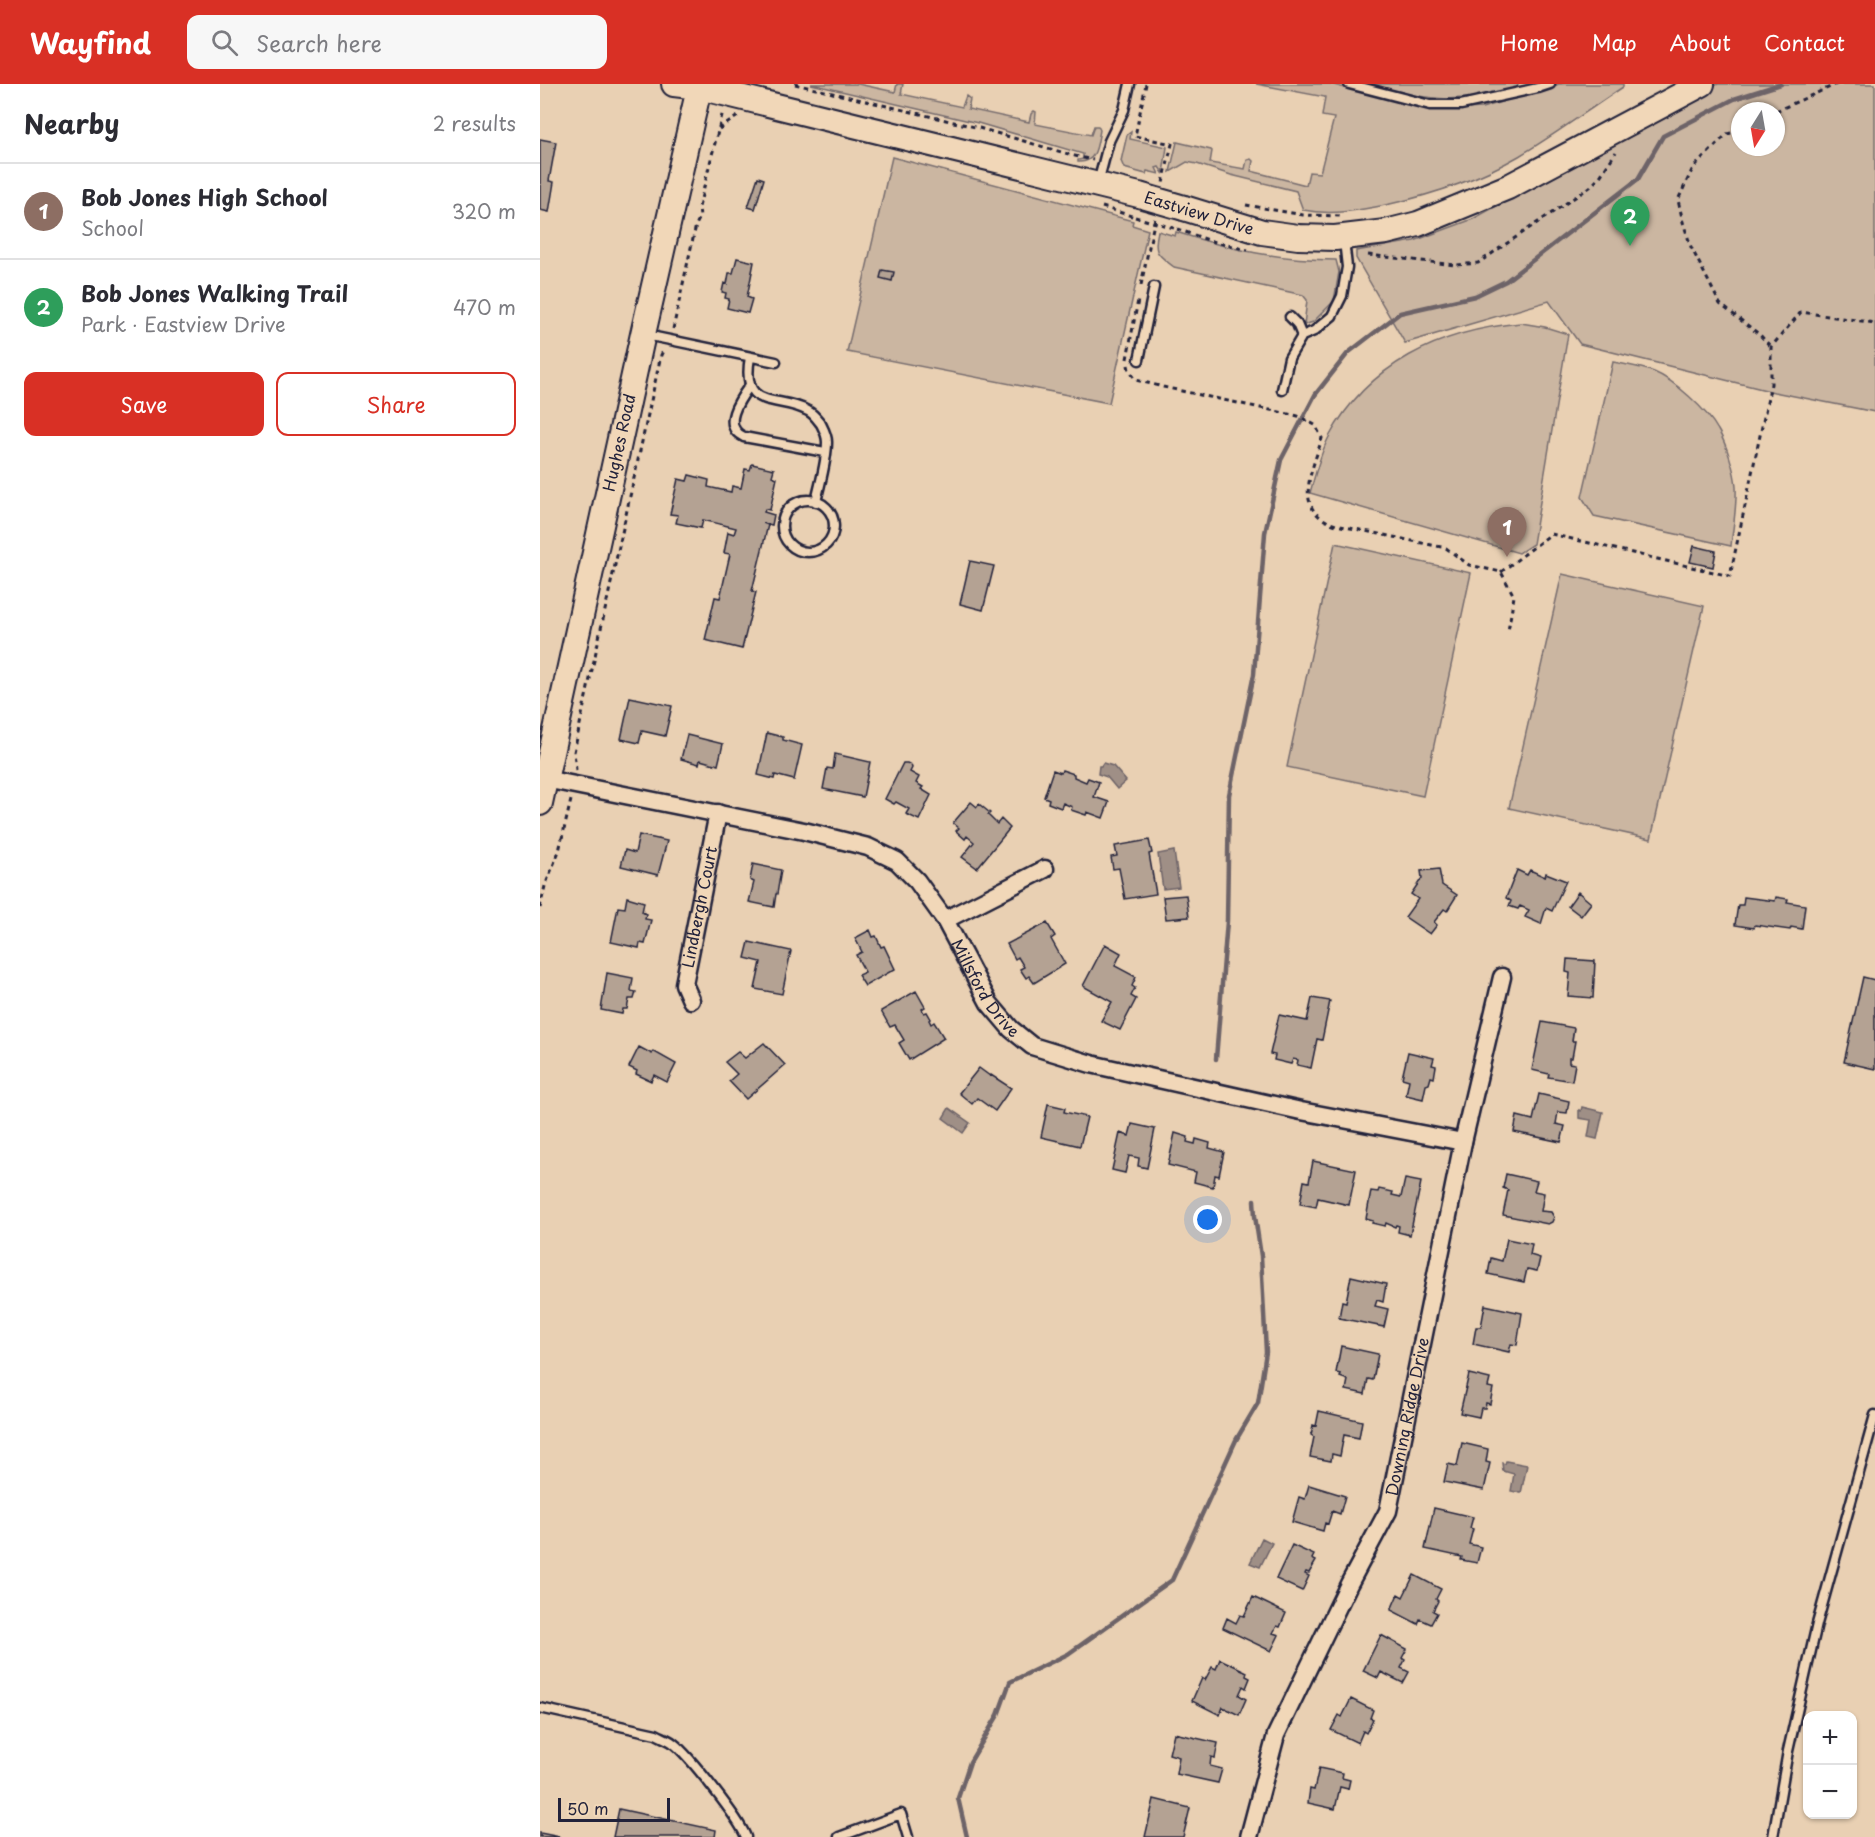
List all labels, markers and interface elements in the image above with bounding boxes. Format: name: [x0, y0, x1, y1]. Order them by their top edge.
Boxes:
search box: [187, 15, 607, 69]
text: Wayfind: [30, 21, 151, 64]
icon: search: [208, 26, 241, 59]
text: Search here: [256, 26, 382, 59]
text: Home: [1500, 26, 1559, 58]
text: Map: [1592, 26, 1637, 58]
text: About: [1670, 26, 1731, 58]
text: Contact: [1764, 26, 1845, 58]
north arrow: [1731, 102, 1785, 156]
text: Nearby: [24, 104, 119, 143]
text: 2 results: [433, 108, 516, 138]
text: Bob Jones High School: [81, 180, 328, 213]
street label: Eastview Drive: [1142, 184, 1257, 240]
text: 1: [39, 196, 48, 226]
text: 320 m: [452, 196, 516, 226]
pin: 2: [1610, 196, 1650, 246]
text: School: [81, 213, 144, 243]
text: Bob Jones Walking Trail: [81, 276, 348, 309]
text: 2: [36, 292, 51, 322]
text: 470 m: [453, 292, 516, 322]
text: Park · Eastview Drive: [81, 309, 286, 339]
button: Save: [24, 372, 264, 436]
button: Share: [276, 372, 516, 436]
street label: Hughes Road: [596, 391, 641, 493]
pin: 1: [1488, 508, 1526, 557]
street label: Lindbergh Court: [675, 843, 722, 970]
street label: Millsford Drive: [946, 934, 1025, 1043]
your location: [1193, 1205, 1222, 1234]
street label: Downing Ridge Drive: [1378, 1335, 1434, 1498]
map controls: [1803, 1711, 1857, 1819]
button: +: [1803, 1711, 1857, 1765]
button: −: [1803, 1765, 1857, 1819]
scale bar: [558, 1795, 670, 1822]
text: 50 m: [567, 1796, 608, 1820]

